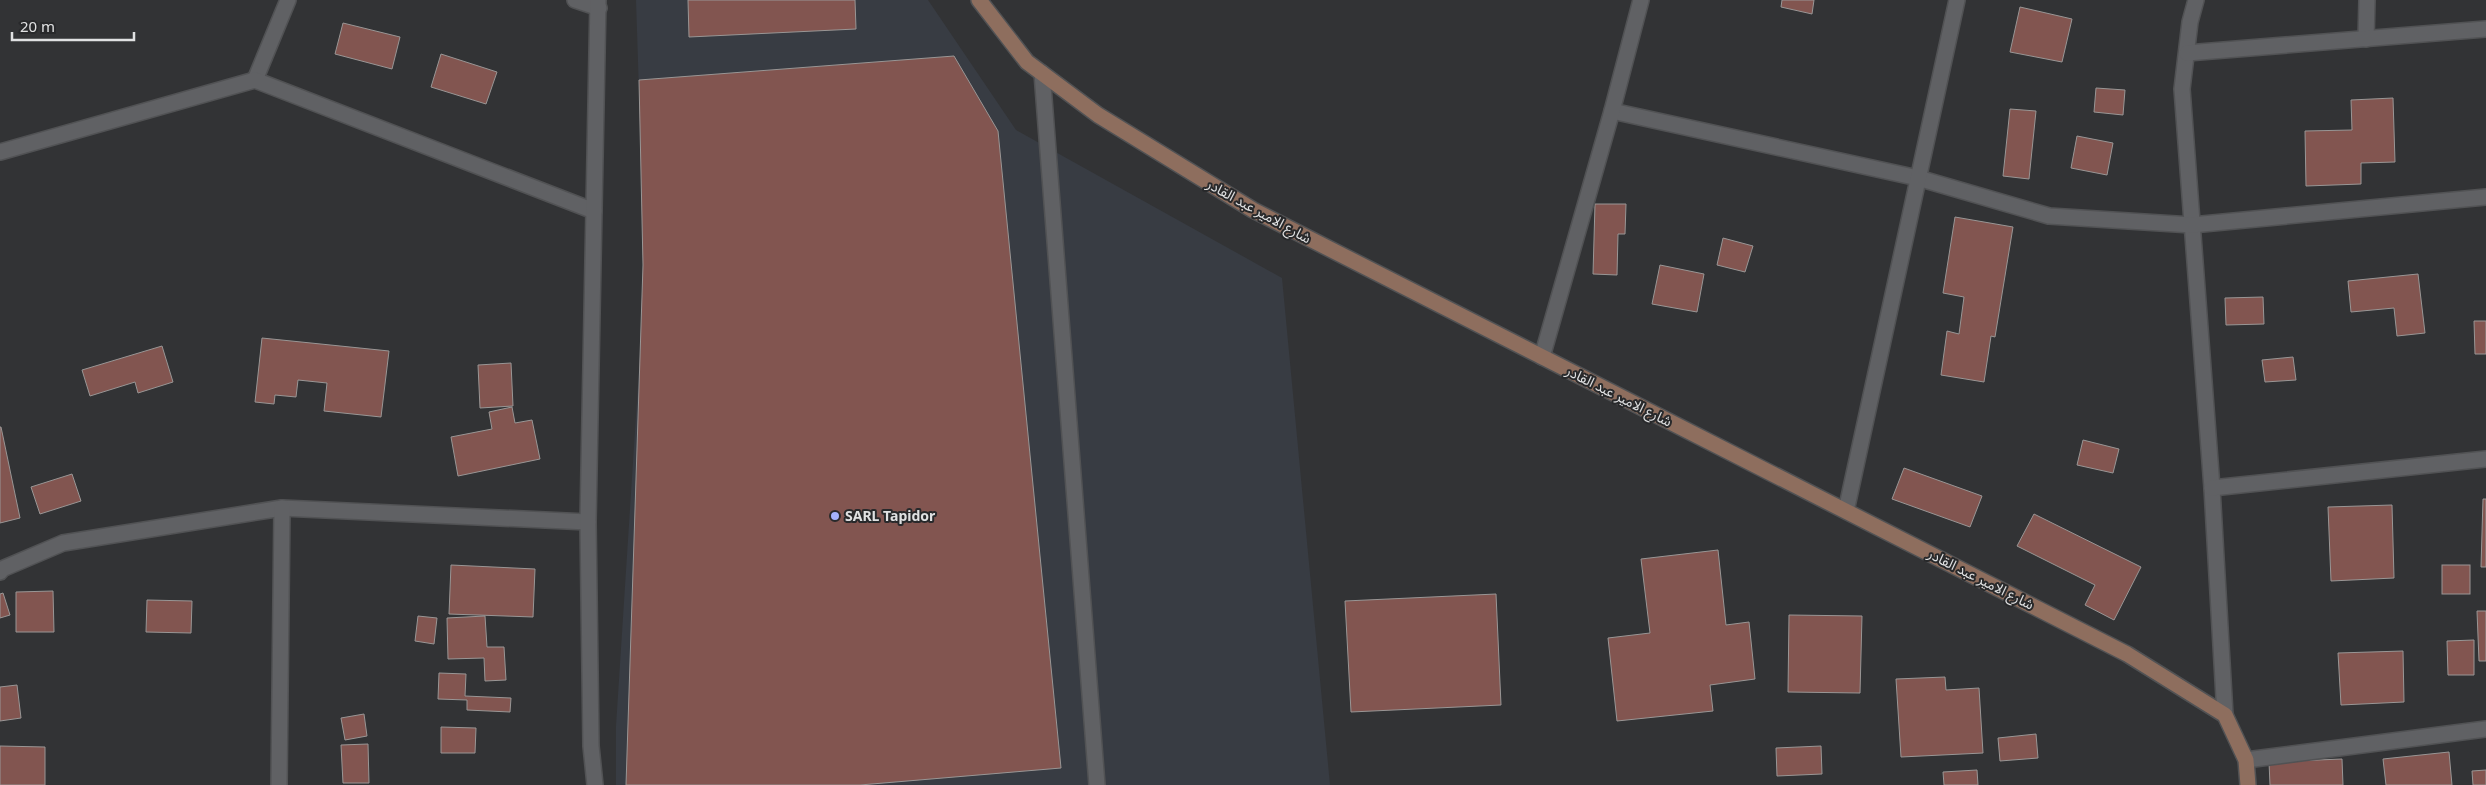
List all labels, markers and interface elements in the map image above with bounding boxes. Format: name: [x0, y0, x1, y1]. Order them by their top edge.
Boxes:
scale bar: [12, 10, 135, 42]
text: 20 m: [20, 16, 55, 36]
street label: شارع الامير عبد القادر: [1202, 173, 1315, 249]
street label: شارع الامير عبد القادر: [1561, 360, 1676, 432]
place label: SARL Tapidor: [845, 506, 936, 525]
marker: SARL Tapidor: [829, 510, 841, 522]
street label: شارع الامير عبد القادر: [1923, 543, 2038, 615]

